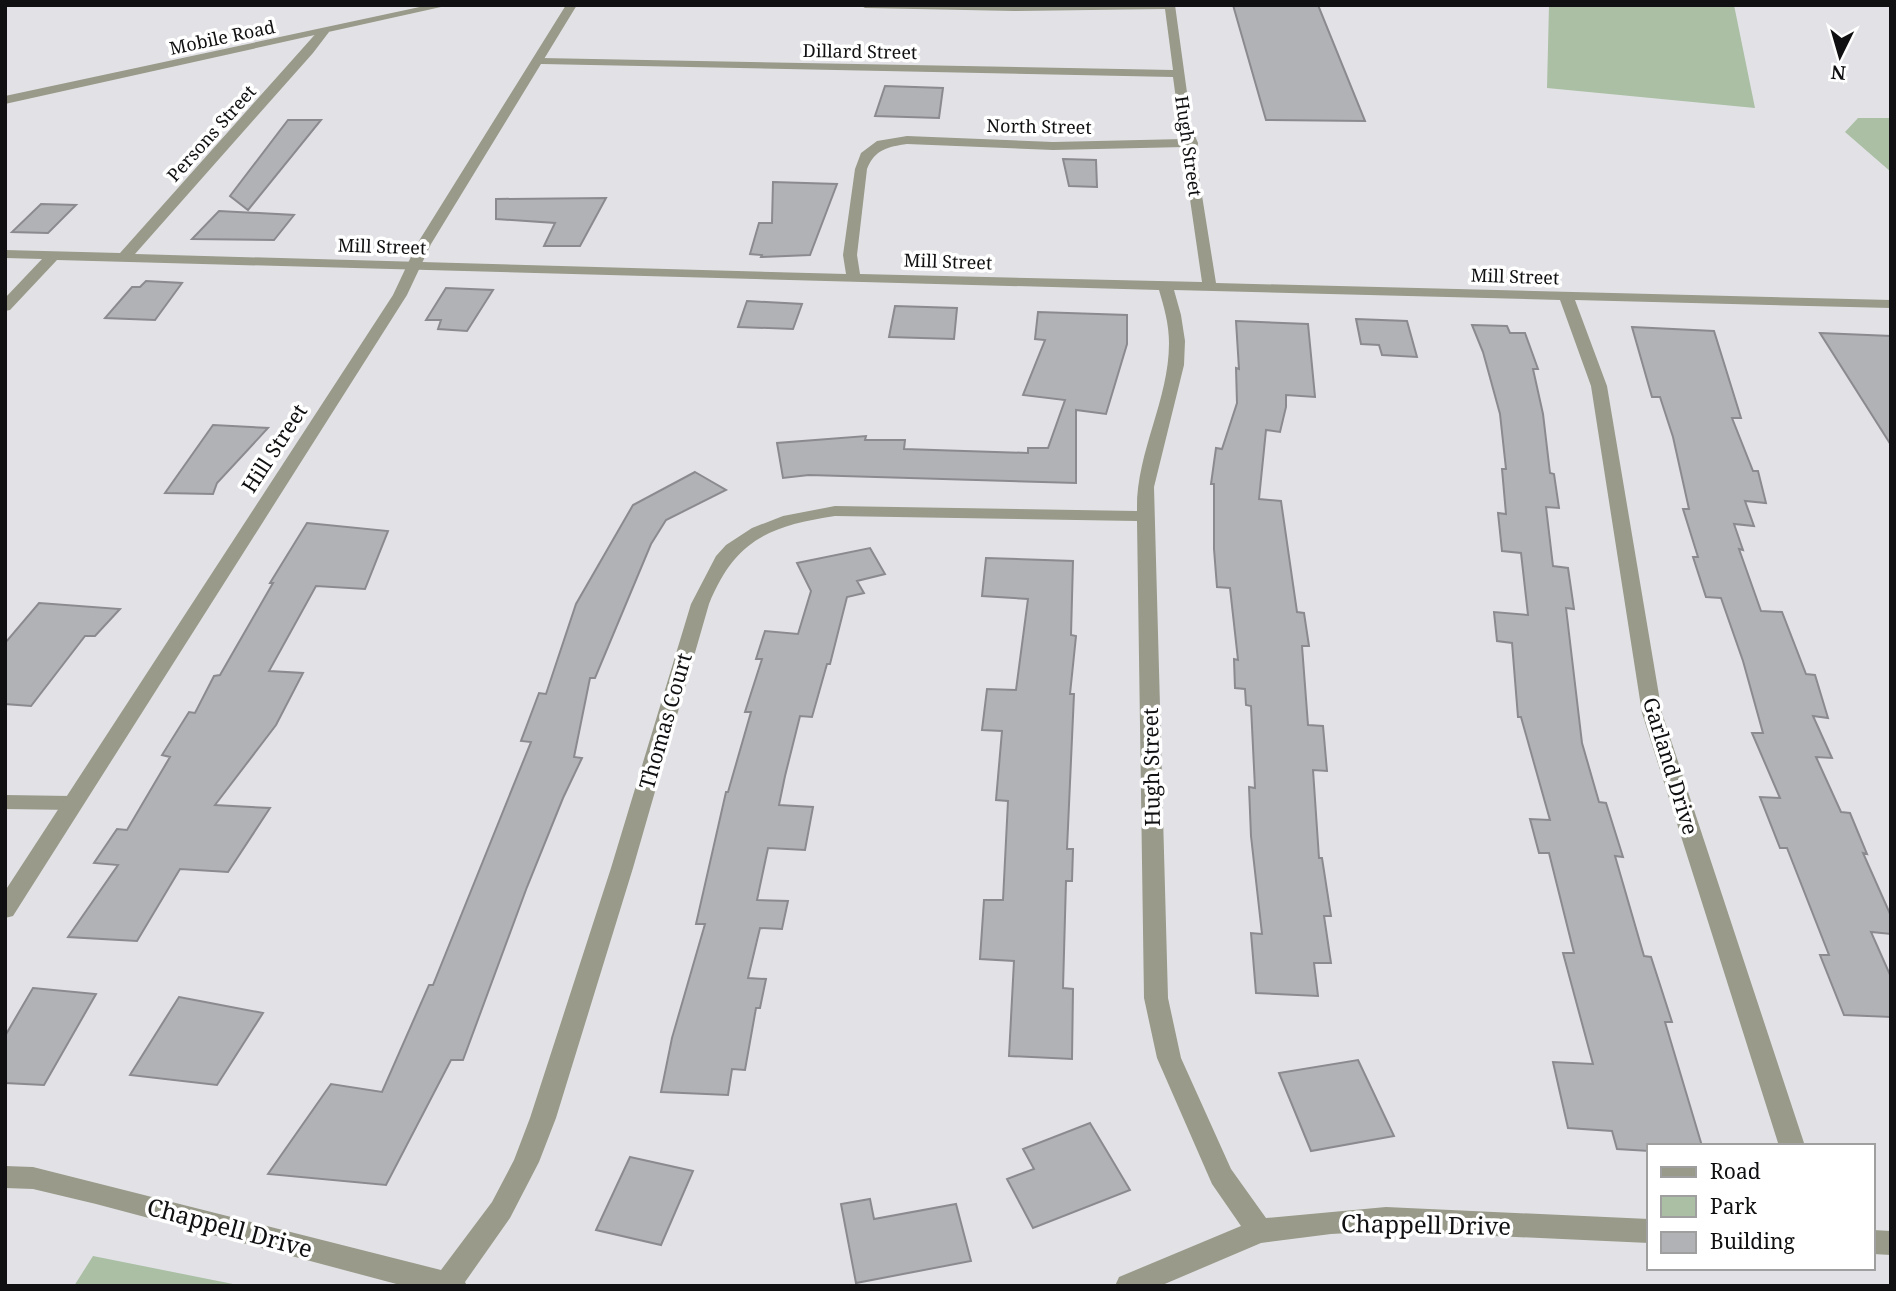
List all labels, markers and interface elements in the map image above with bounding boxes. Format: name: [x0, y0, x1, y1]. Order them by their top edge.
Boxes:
street label: Mobile Road: [167, 14, 277, 60]
north arrow: [1805, 21, 1875, 91]
street label: Dillard Street: [803, 38, 917, 64]
text: N: [1830, 59, 1847, 87]
street label: Persons Street: [161, 80, 261, 186]
street label: Hugh Street: [1170, 94, 1208, 198]
street label: North Street: [986, 113, 1092, 139]
street label: Mill Street: [337, 232, 427, 260]
street label: Mill Street: [903, 247, 993, 275]
street label: Mill Street: [1470, 262, 1560, 290]
street label: Hill Street: [235, 398, 313, 498]
street label: Thomas Court: [632, 650, 698, 792]
street label: Garland Drive: [1637, 694, 1705, 838]
street label: Hugh Street: [1136, 707, 1166, 827]
legend: [1647, 1144, 1875, 1270]
text: Road: [1710, 1157, 1761, 1185]
street label: Chappell Drive: [144, 1189, 316, 1265]
text: Park: [1710, 1192, 1757, 1220]
street label: Chappell Drive: [1341, 1206, 1511, 1242]
text: Building: [1710, 1227, 1795, 1255]

